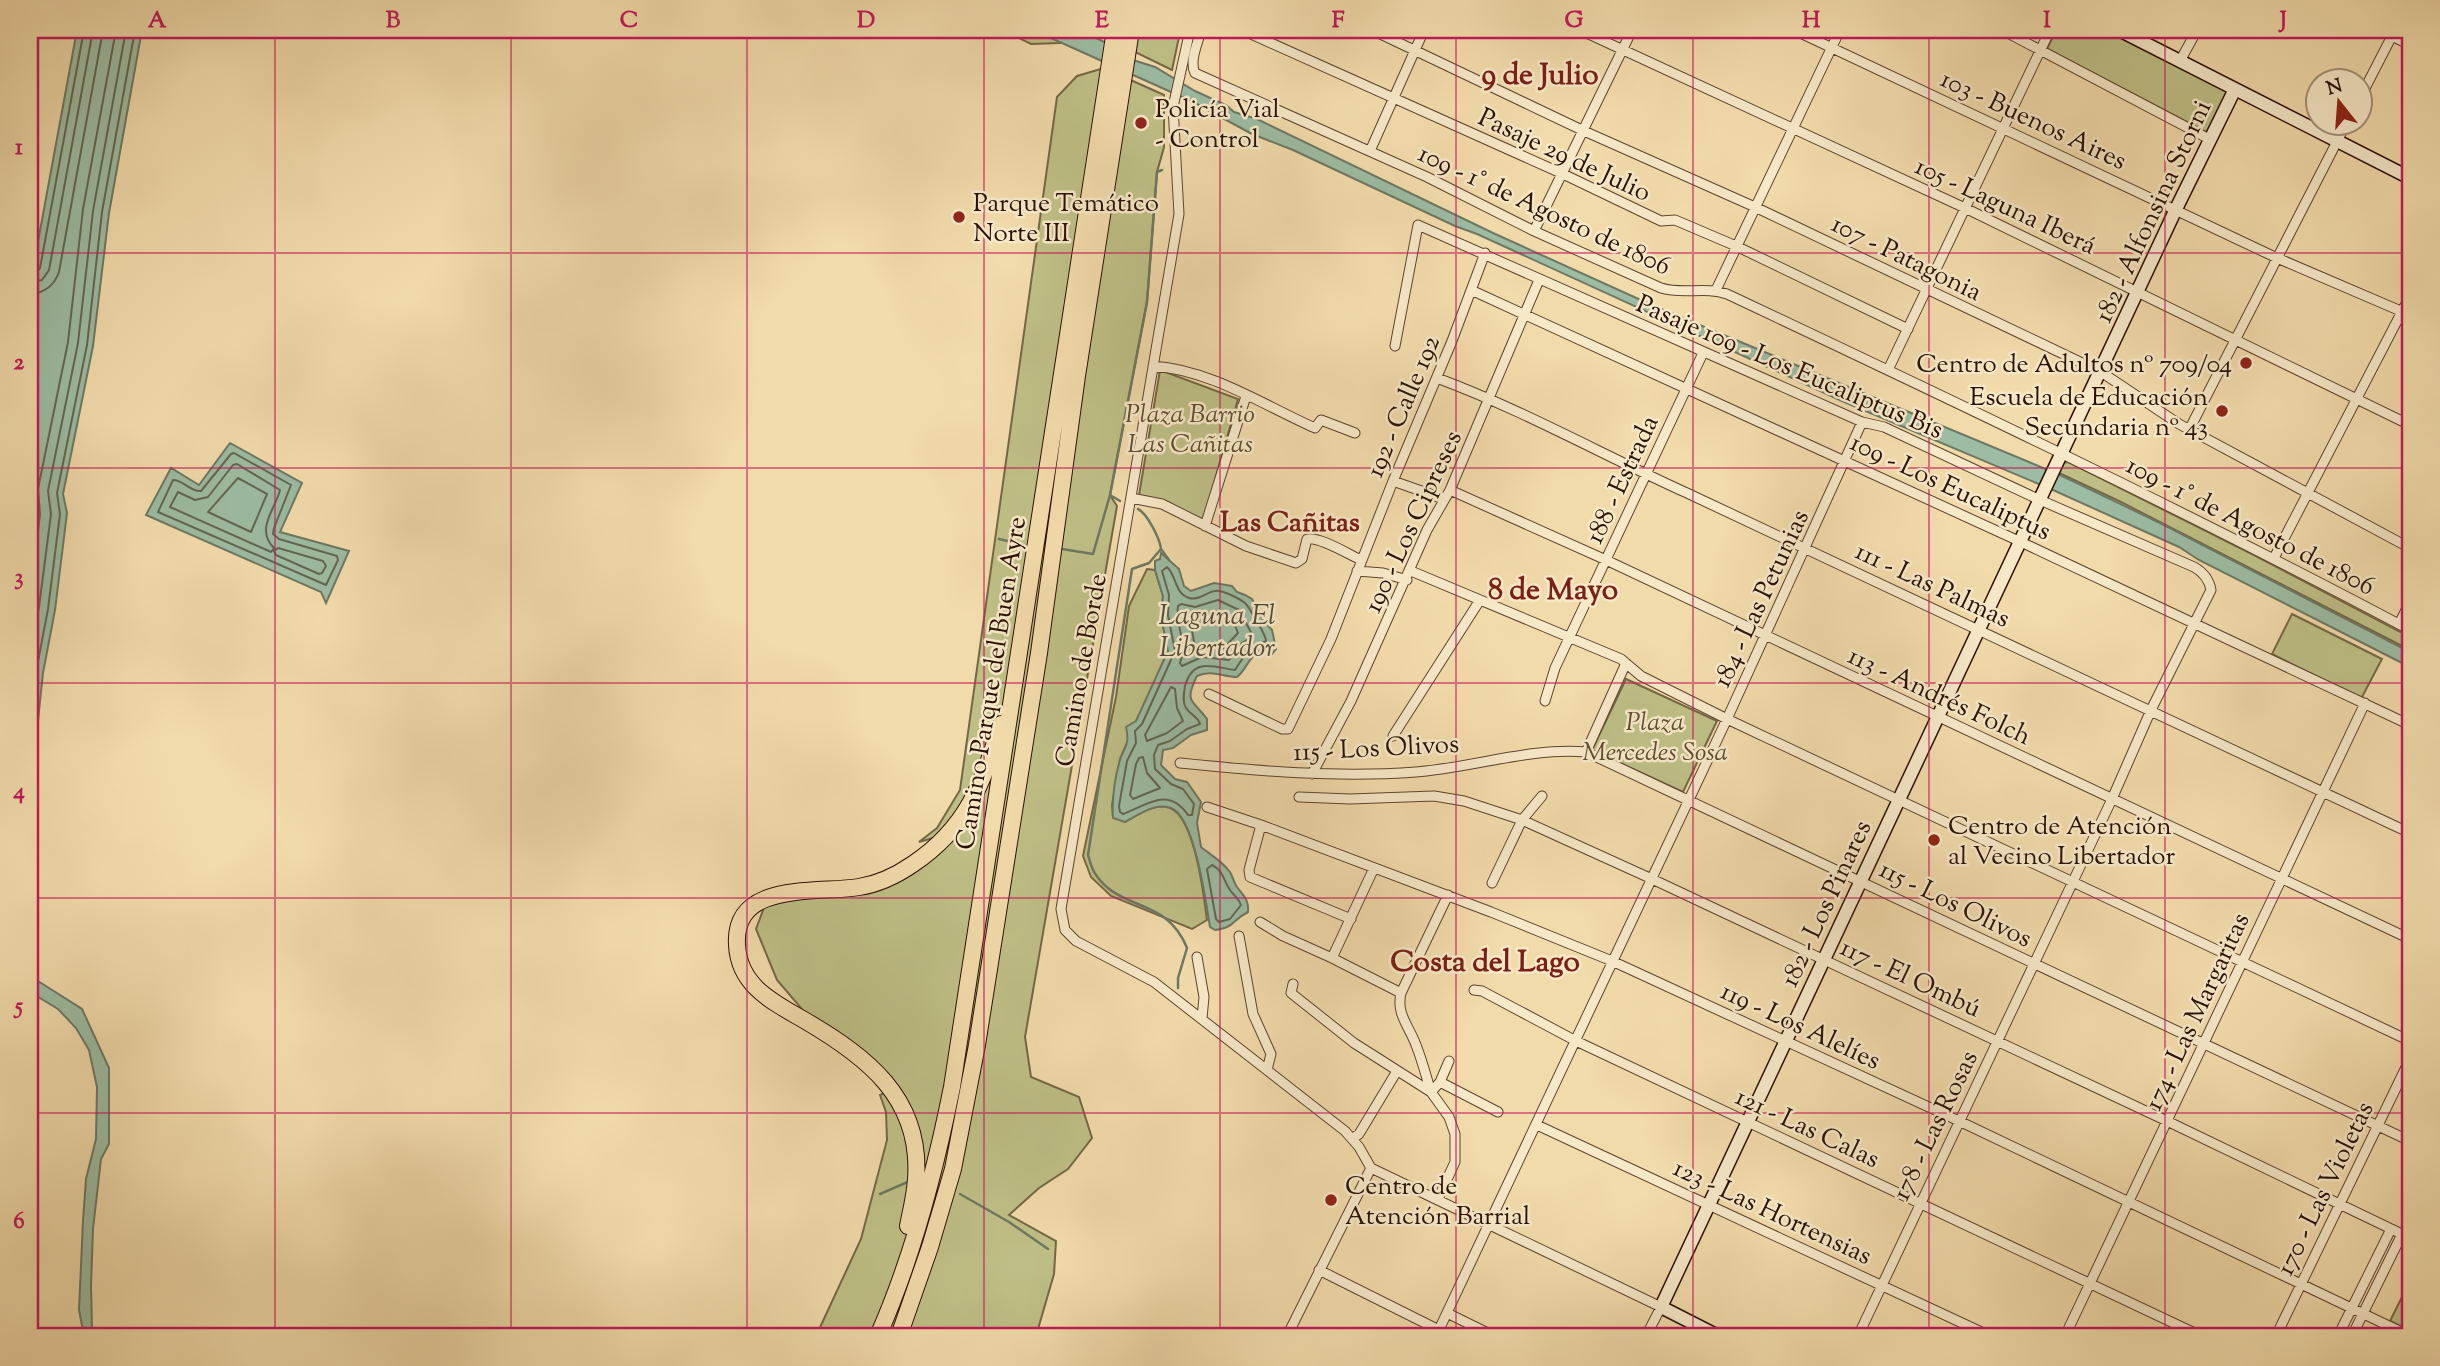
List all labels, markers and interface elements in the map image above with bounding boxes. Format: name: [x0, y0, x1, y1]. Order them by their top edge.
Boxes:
text: A: [148, 5, 167, 38]
text: B: [386, 5, 401, 38]
text: C: [620, 5, 638, 38]
text: D: [857, 5, 875, 38]
text: E: [1095, 5, 1109, 38]
text: F: [1332, 5, 1345, 38]
text: G: [1565, 5, 1584, 38]
text: H: [1802, 5, 1821, 38]
text: I: [2043, 5, 2051, 38]
text: J: [2278, 5, 2287, 38]
district label: 9 de Julio: [1481, 55, 1599, 98]
street label: 103 - Buenos Aires: [1934, 62, 2132, 181]
north arrow: [2304, 66, 2374, 136]
text: N: [2324, 73, 2346, 103]
place label: Policía Vial - Control: [1155, 92, 1280, 159]
street label: 182 - Alfonsina Storni: [2086, 95, 2222, 329]
street label: Pasaje 29 de Julio: [1471, 100, 1656, 212]
marker: Policía Vial - Control: [1133, 115, 1149, 131]
text: 1: [15, 132, 23, 165]
street label: 109 - 1° de Agosto de 1806: [1412, 136, 1676, 286]
street label: 105 - Laguna Iberá: [1908, 149, 2102, 265]
place label: Parque Temático Norte III: [973, 186, 1159, 253]
street label: 107 - Patagonia: [1824, 207, 1987, 312]
marker: Parque Temático Norte III: [951, 209, 967, 225]
street label: Pasaje 109 - Los Eucaliptus Bis: [1630, 287, 1948, 450]
street label: 192 - Calle 192: [1358, 330, 1451, 484]
text: 2: [14, 347, 25, 380]
place label: Centro de Adultos nº 709/04: [1916, 347, 2232, 384]
marker: Centro de Adultos nº 709/04: [2238, 355, 2254, 371]
place label: Escuela de Educación Secundaria nº 43: [1969, 380, 2208, 447]
park label: Plaza Barrio Las Cañitas: [1125, 397, 1255, 464]
marker: Escuela de Educación Secundaria nº 43: [2214, 403, 2230, 419]
street label: 188 - Estrada: [1577, 410, 1669, 550]
street label: 190 - Los Cipreses: [1356, 425, 1473, 619]
street label: 109 - Los Eucaliptus: [1843, 425, 2056, 551]
street label: 109 - 1° de Agosto de 1806: [2119, 448, 2381, 606]
district label: Las Cañitas: [1220, 504, 1360, 544]
street label: 184 - Las Petunias: [1705, 504, 1820, 694]
street label: Camino Parque del Buen Ayre: [948, 514, 1037, 853]
street label: 111 - Las Palmas: [1848, 534, 2015, 638]
text: 3: [14, 562, 24, 595]
district label: 8 de Mayo: [1488, 570, 1618, 613]
street label: Camino de Borde: [1047, 571, 1118, 770]
water label: Laguna El Libertador: [1158, 597, 1276, 669]
street label: 113 - Andrés Folch: [1841, 639, 2037, 756]
park label: Plaza Mercedes Sosa: [1582, 705, 1728, 772]
street label: 115 - Los Olivos: [1292, 727, 1460, 772]
text: 4: [12, 776, 25, 809]
place label: Centro de Atención al Vecino Libertador: [1948, 809, 2175, 876]
street label: 182 - Los Pinares: [1772, 815, 1882, 993]
marker: Centro de Atención al Vecino Libertador: [1926, 832, 1942, 848]
street label: 115 - Los Olivos: [1872, 852, 2038, 958]
street label: 174 - Las Margaritas: [2136, 907, 2260, 1117]
street label: 117 - El Ombú: [1833, 930, 1987, 1028]
district label: Costa del Lago: [1390, 942, 1580, 985]
street label: 119 - Los Alelíes: [1714, 974, 1886, 1080]
text: 5: [13, 991, 23, 1024]
street label: 178 - Las Rosas: [1884, 1045, 1989, 1207]
street label: 121 - Las Calas: [1729, 1080, 1885, 1179]
street label: 170 - Las Violetas: [2268, 1096, 2384, 1282]
street label: 123 - Las Hortensias: [1666, 1151, 1877, 1276]
place label: Centro de Atención Barrial: [1345, 1169, 1530, 1236]
marker: Centro de Atención Barrial: [1323, 1192, 1339, 1208]
text: 6: [13, 1206, 25, 1239]

